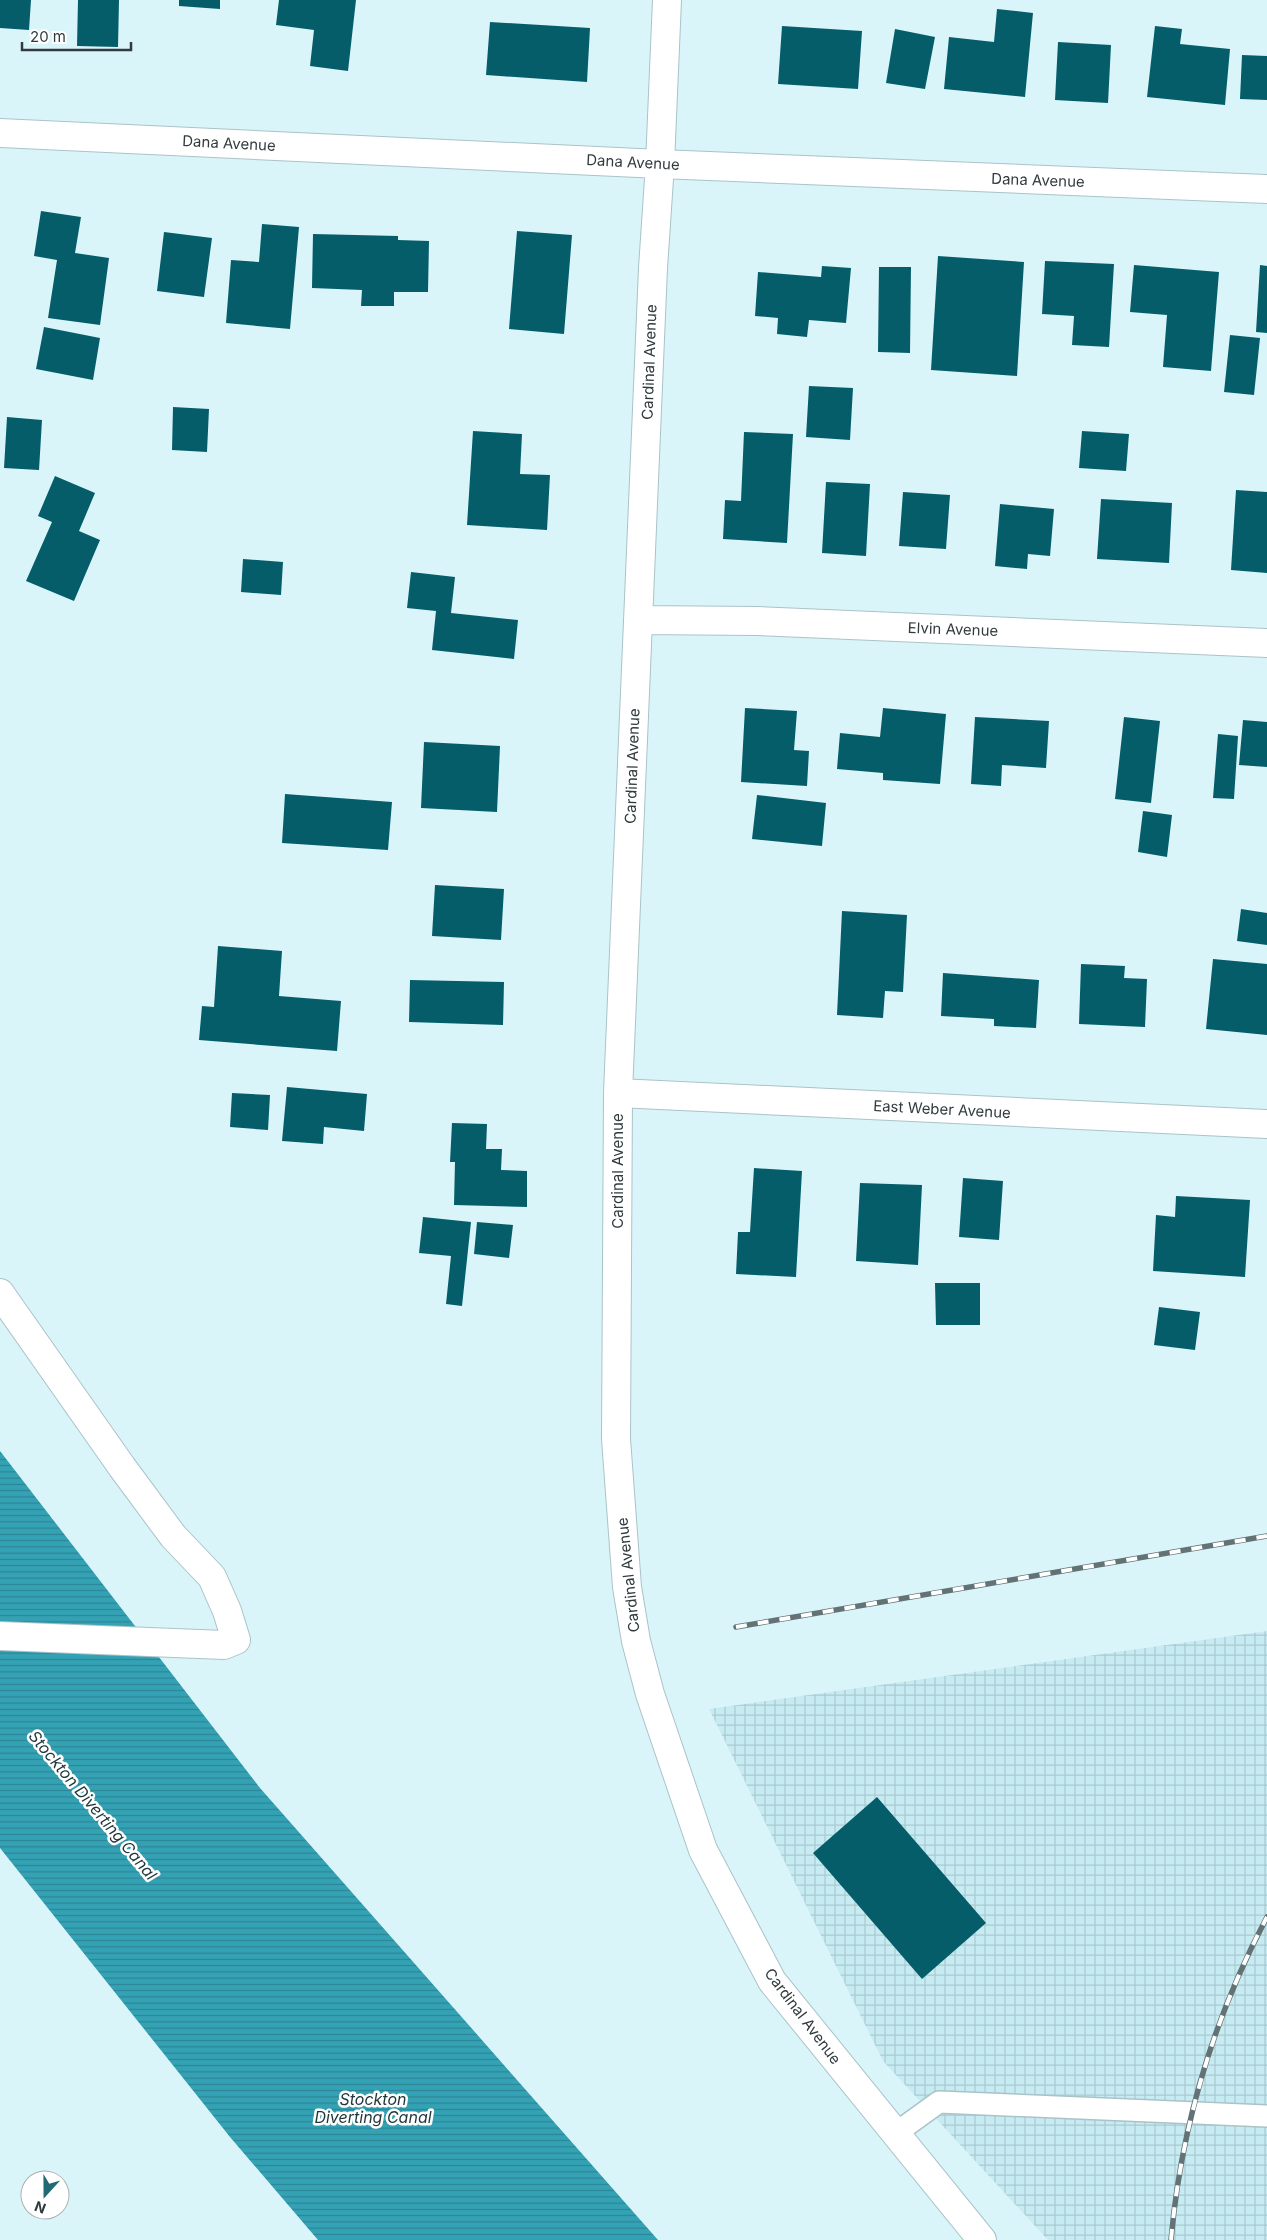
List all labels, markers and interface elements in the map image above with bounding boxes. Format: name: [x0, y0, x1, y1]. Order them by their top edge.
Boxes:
scale bar: [22, 20, 131, 52]
text: 20 m: [30, 27, 66, 46]
street label: Dana Avenue: [182, 131, 276, 155]
street label: Dana Avenue: [586, 150, 680, 174]
street label: Dana Avenue: [991, 169, 1085, 191]
street label: Cardinal Avenue: [637, 304, 661, 420]
street label: Elvin Avenue: [907, 618, 999, 640]
street label: Cardinal Avenue: [620, 708, 644, 824]
street label: East Weber Avenue: [873, 1096, 1011, 1122]
street label: Cardinal Avenue: [608, 1113, 627, 1229]
street label: Cardinal Avenue: [613, 1517, 643, 1633]
water label: Stockton Diverting Canal: [25, 1726, 161, 1884]
street label: Cardinal Avenue: [761, 1964, 845, 2068]
water label: Stockton Diverting Canal: [314, 2089, 432, 2127]
north arrow: [20, 2170, 70, 2220]
text: N: [32, 2198, 48, 2217]

